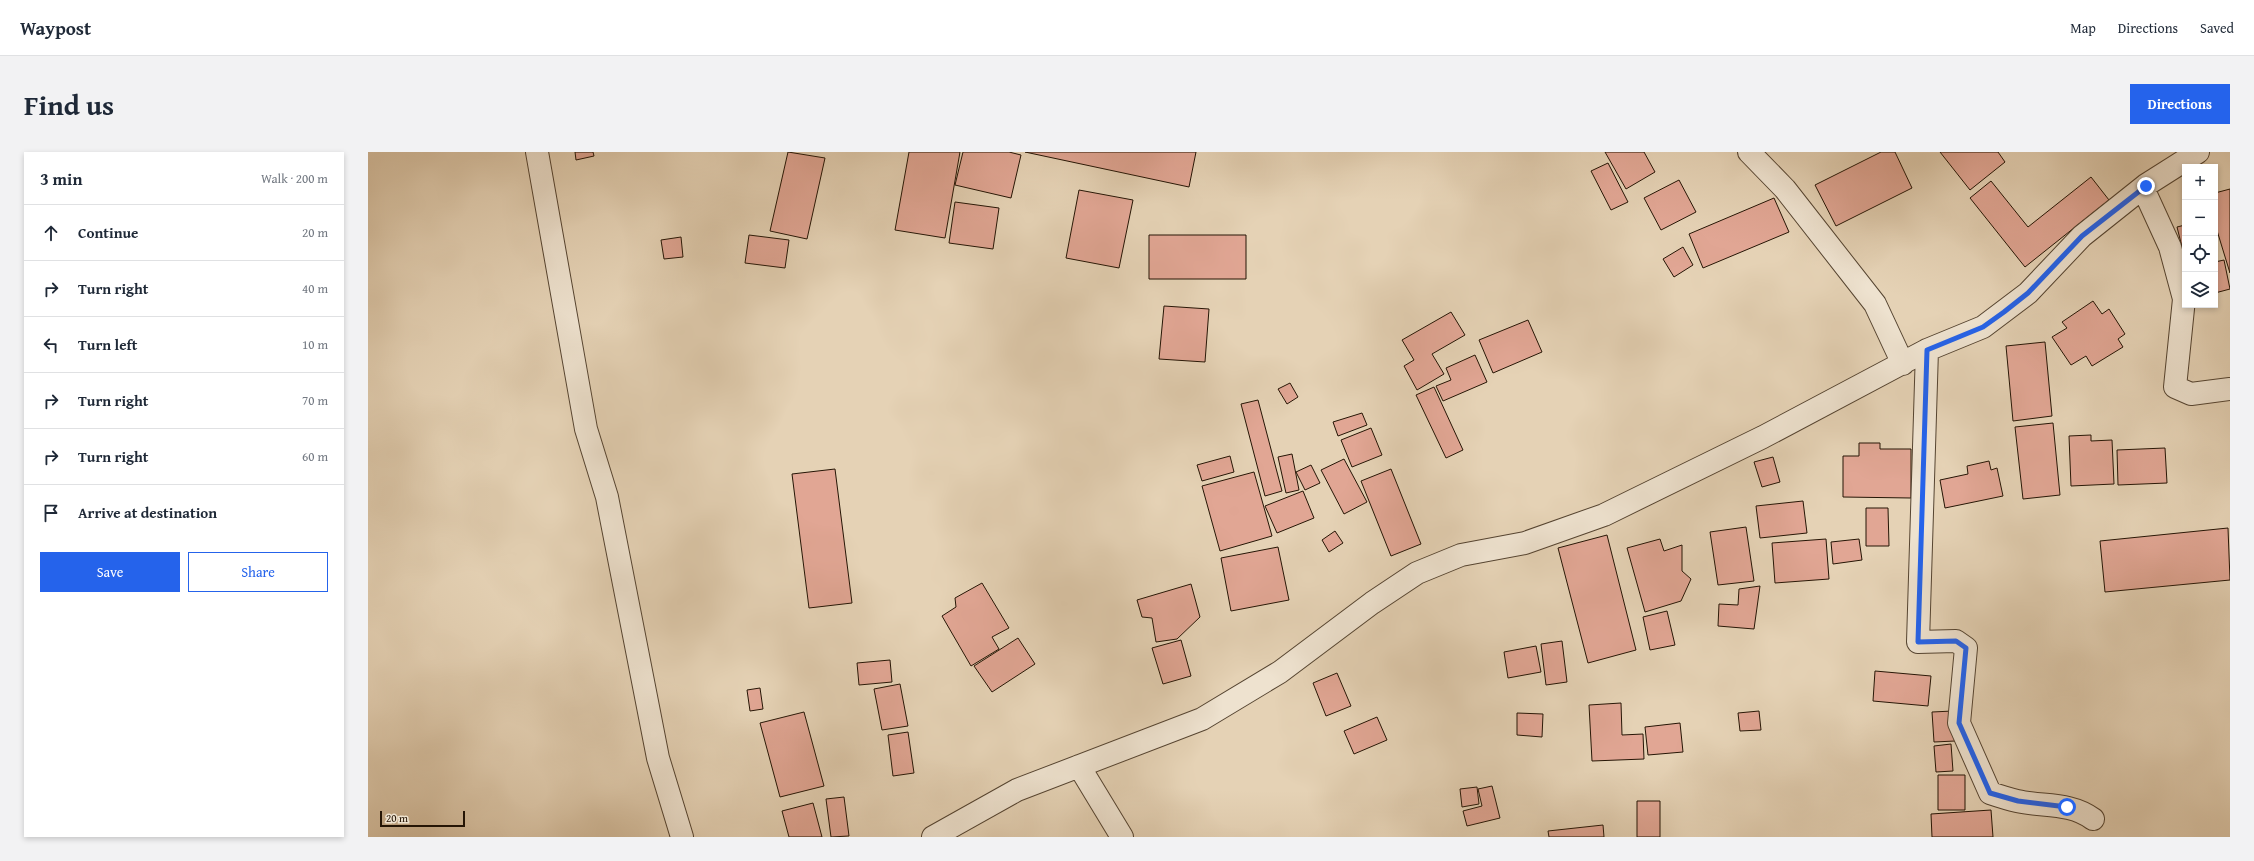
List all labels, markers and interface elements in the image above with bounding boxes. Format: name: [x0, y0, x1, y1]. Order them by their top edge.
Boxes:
text: Waypost: [20, 14, 91, 42]
text: Map: [2070, 18, 2096, 38]
text: Directions: [2118, 18, 2178, 38]
text: Saved: [2200, 18, 2234, 38]
text: Find us: [24, 84, 114, 125]
button: Directions: [2130, 84, 2230, 124]
map controls: [2182, 164, 2218, 308]
button: +: [2182, 164, 2218, 200]
text: 3 min: [40, 166, 82, 191]
text: Walk · 200 m: [261, 169, 328, 188]
route end: [2137, 177, 2155, 195]
button: −: [2182, 200, 2218, 236]
icon: ahead: [40, 222, 62, 244]
text: Continue: [78, 222, 139, 243]
text: 20 m: [302, 223, 328, 242]
button: locate: [2182, 236, 2218, 272]
button: layers: [2182, 272, 2218, 308]
icon: right: [40, 278, 62, 300]
text: Turn right: [78, 278, 149, 299]
text: 40 m: [302, 279, 328, 298]
icon: left: [40, 334, 62, 356]
text: Turn left: [78, 334, 137, 355]
text: 10 m: [302, 335, 328, 354]
icon: right: [40, 390, 62, 412]
text: Turn right: [78, 390, 149, 411]
text: 70 m: [302, 391, 328, 410]
icon: right: [40, 446, 62, 468]
text: Turn right: [78, 446, 149, 467]
text: 60 m: [302, 447, 328, 466]
icon: arrive: [40, 502, 62, 524]
text: Arrive at destination: [78, 502, 217, 523]
button: Save: [40, 552, 180, 592]
button: Share: [188, 552, 328, 592]
route start: [2058, 798, 2076, 816]
scale bar: [380, 809, 465, 828]
text: 20 m: [386, 810, 408, 826]

